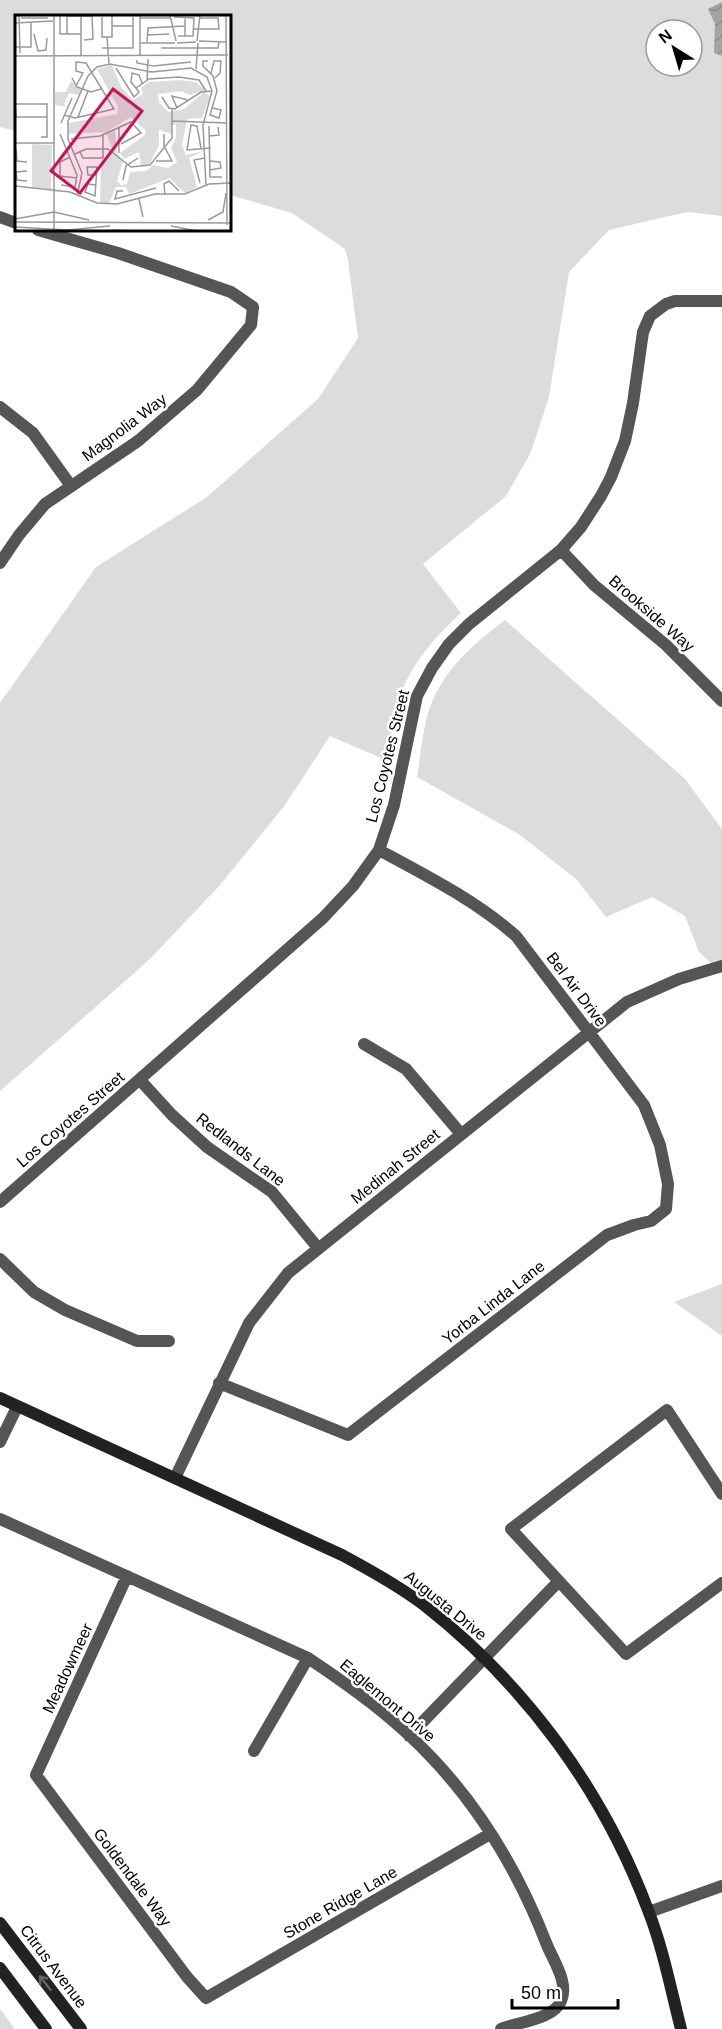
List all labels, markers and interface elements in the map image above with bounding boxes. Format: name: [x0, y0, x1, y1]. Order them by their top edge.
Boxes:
inset map: [15, 15, 231, 231]
north arrow: [644, 18, 704, 78]
text: N: [656, 26, 675, 47]
street label: Magnolia Way: [79, 390, 170, 465]
street label: Brookside Way: [606, 572, 698, 655]
street label: Los Coyotes Street: [363, 688, 412, 824]
street label: Bel Air Drive: [543, 949, 610, 1030]
street label: Los Coyotes Street: [13, 1068, 128, 1170]
street label: Redlands Lane: [193, 1110, 288, 1189]
street label: Medinah Street: [348, 1125, 443, 1207]
street label: Yorba Linda Lane: [439, 1257, 548, 1348]
street label: Augusta Drive: [401, 1567, 490, 1644]
street label: Meadowmeer: [39, 1620, 96, 1716]
street label: Eaglemont Drive: [337, 1656, 439, 1745]
street label: Goldendale Way: [90, 1825, 175, 1929]
street label: Stone Ridge Lane: [281, 1863, 400, 1942]
street label: Citrus Avenue: [17, 1922, 90, 2011]
scale bar: [512, 1972, 618, 2010]
one-way arrow: [39, 1975, 52, 1991]
text: 50 m: [521, 1983, 561, 2003]

